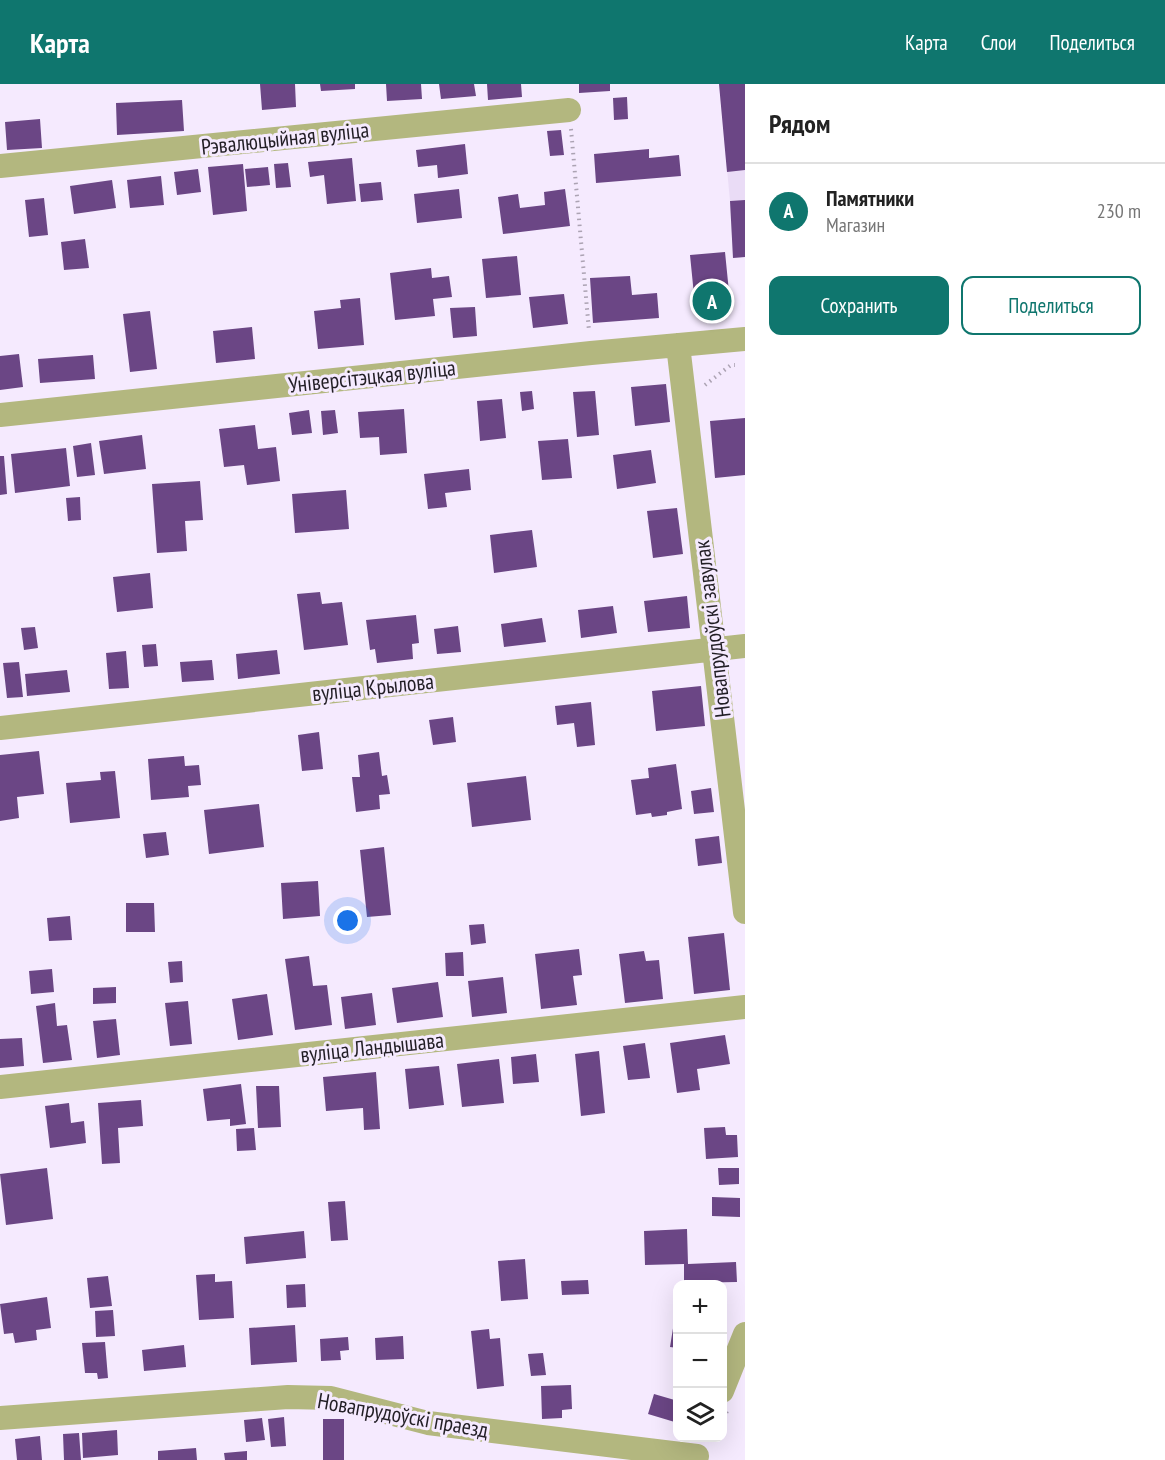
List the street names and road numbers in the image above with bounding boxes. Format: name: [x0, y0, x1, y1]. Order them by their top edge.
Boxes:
street label: Рэвалюцыйная вуліца: [200, 115, 370, 161]
street label: Універсітэцкая вуліца: [287, 353, 457, 399]
street label: Новапрудоўскі завулак: [687, 538, 737, 719]
street label: вуліца Крылова: [311, 667, 435, 707]
street label: вуліца Ландышава: [299, 1026, 445, 1068]
street label: Новапрудоўскі праезд: [315, 1386, 491, 1444]

